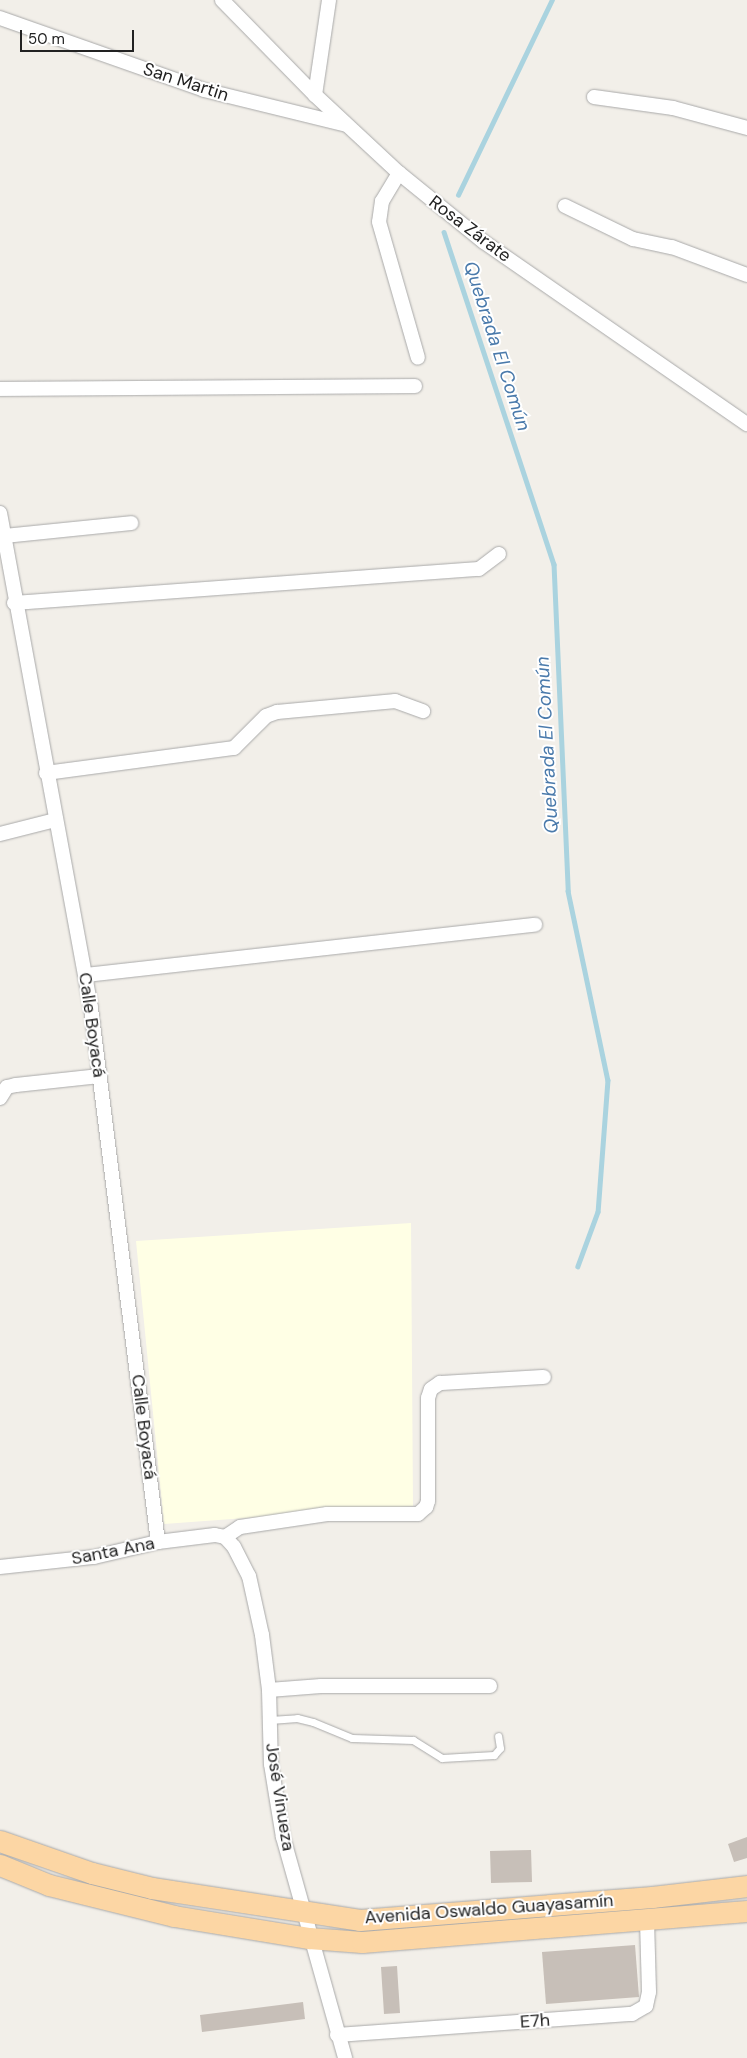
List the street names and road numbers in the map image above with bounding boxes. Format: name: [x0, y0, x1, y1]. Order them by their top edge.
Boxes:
street label: San Martin: [141, 58, 231, 106]
street label: Rosa Zárate: [425, 191, 515, 267]
street label: Calle Boyacá: [74, 971, 110, 1079]
street label: Calle Boyacá: [127, 1373, 161, 1481]
street label: Santa Ana: [70, 1532, 156, 1570]
street label: José Vinueza: [261, 1741, 299, 1853]
street label: Avenida Oswaldo Guayasamín: [364, 1890, 614, 1928]
street label: E7h: [519, 2009, 551, 2033]

